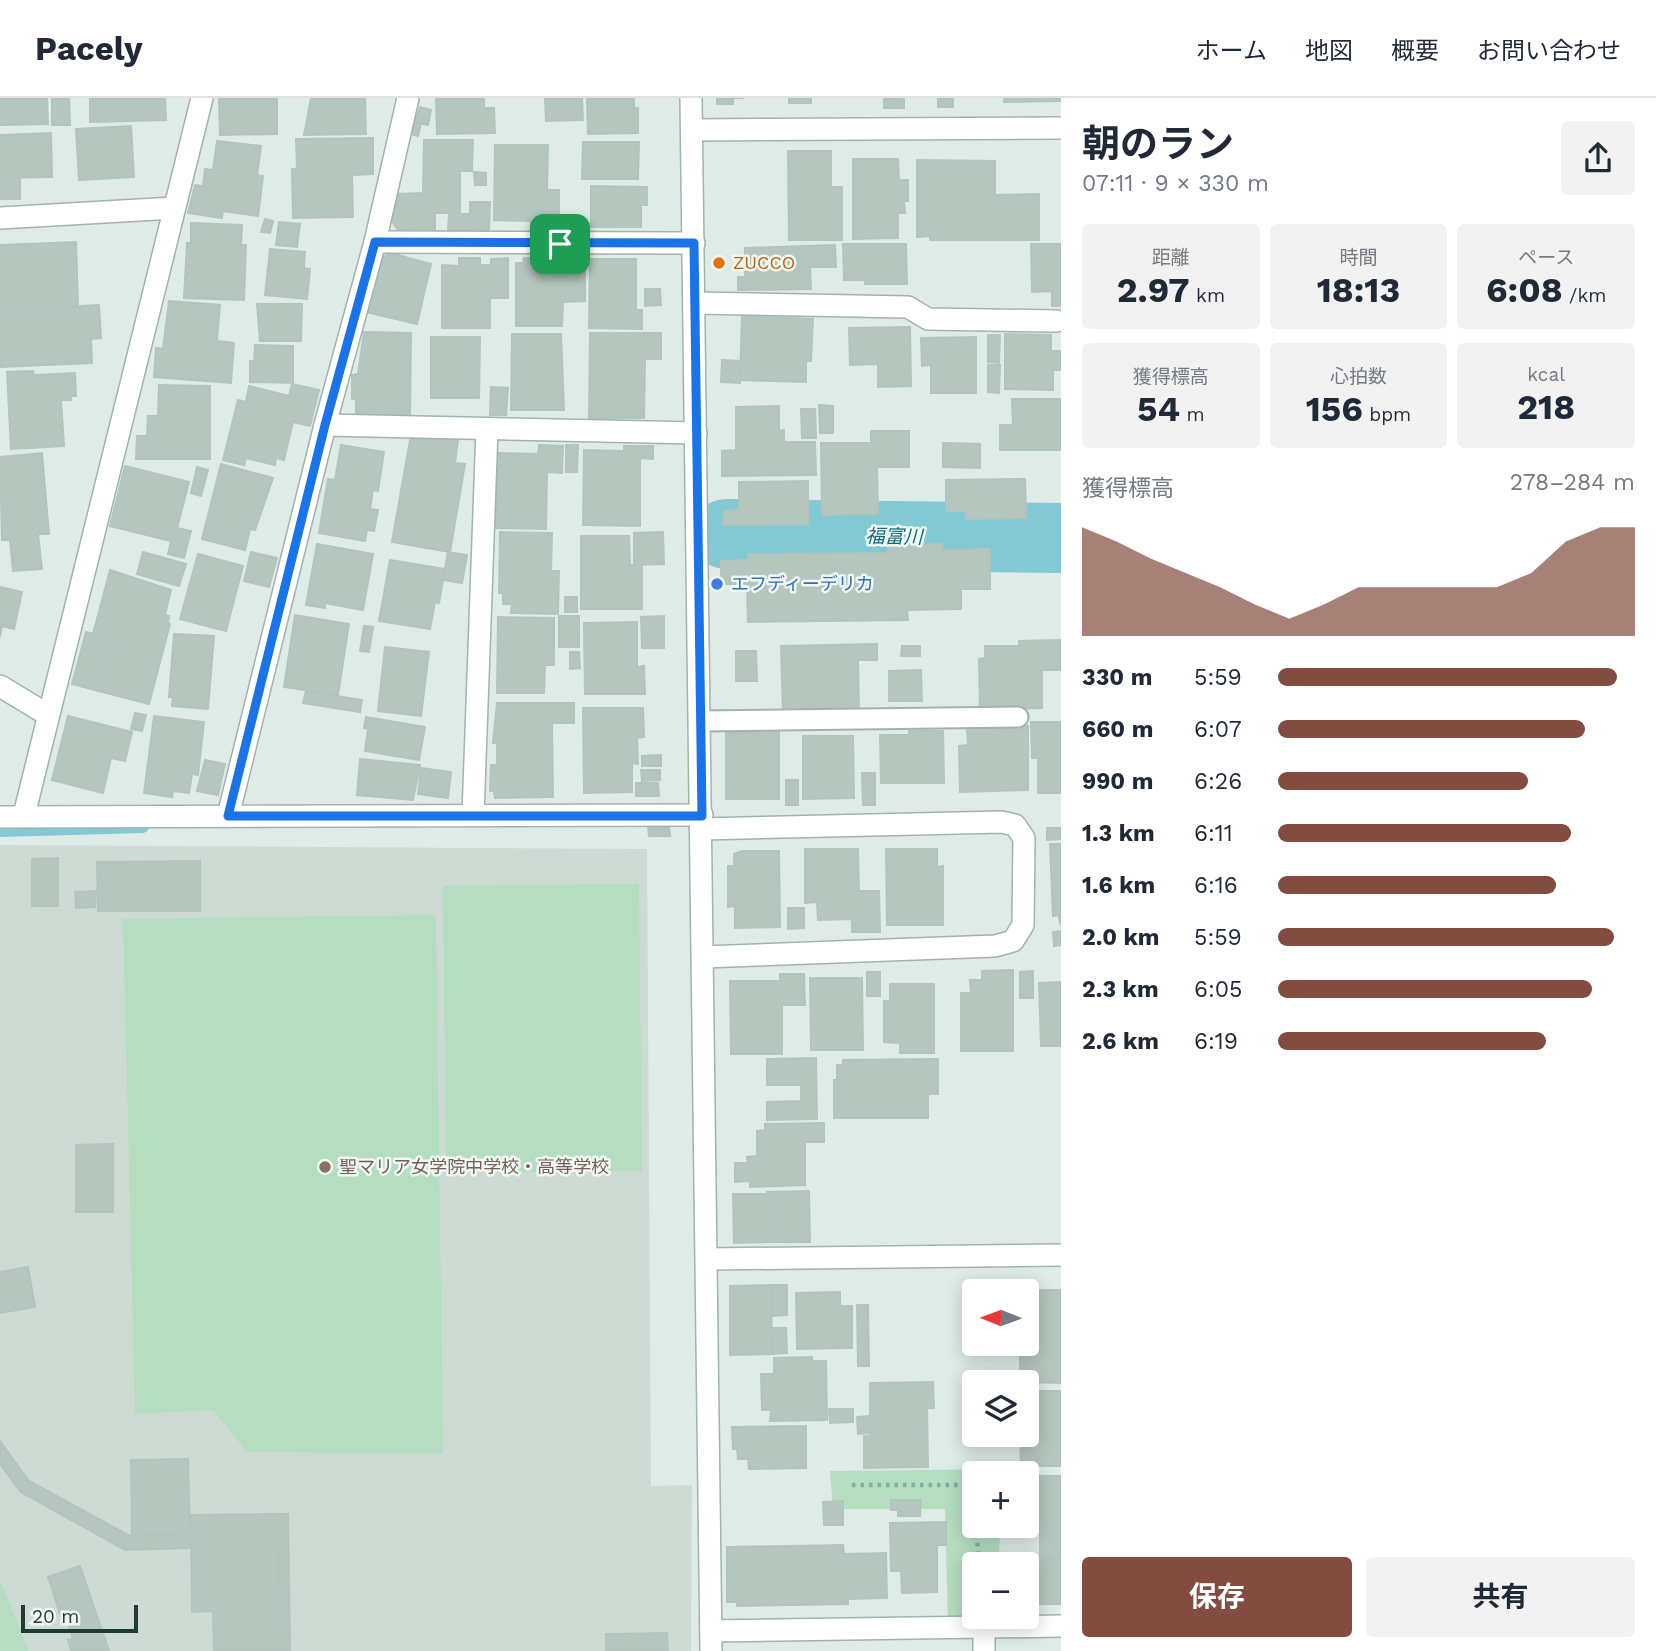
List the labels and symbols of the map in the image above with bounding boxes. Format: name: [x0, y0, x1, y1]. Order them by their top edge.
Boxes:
pin: [530, 214, 590, 274]
place label: ZUCCO: [733, 252, 795, 273]
marker: ZUCCO: [711, 255, 727, 271]
water label: 福富川: [865, 525, 925, 549]
place label: エフディーデリカ: [731, 573, 874, 594]
marker: エフディーデリカ: [709, 576, 725, 592]
place label: 聖マリア女学院中学校・高等学校: [339, 1156, 609, 1177]
marker: 聖マリア女学院中学校・高等学校: [317, 1159, 333, 1175]
north arrow: [962, 1279, 1040, 1356]
scale bar: [21, 1602, 138, 1634]

